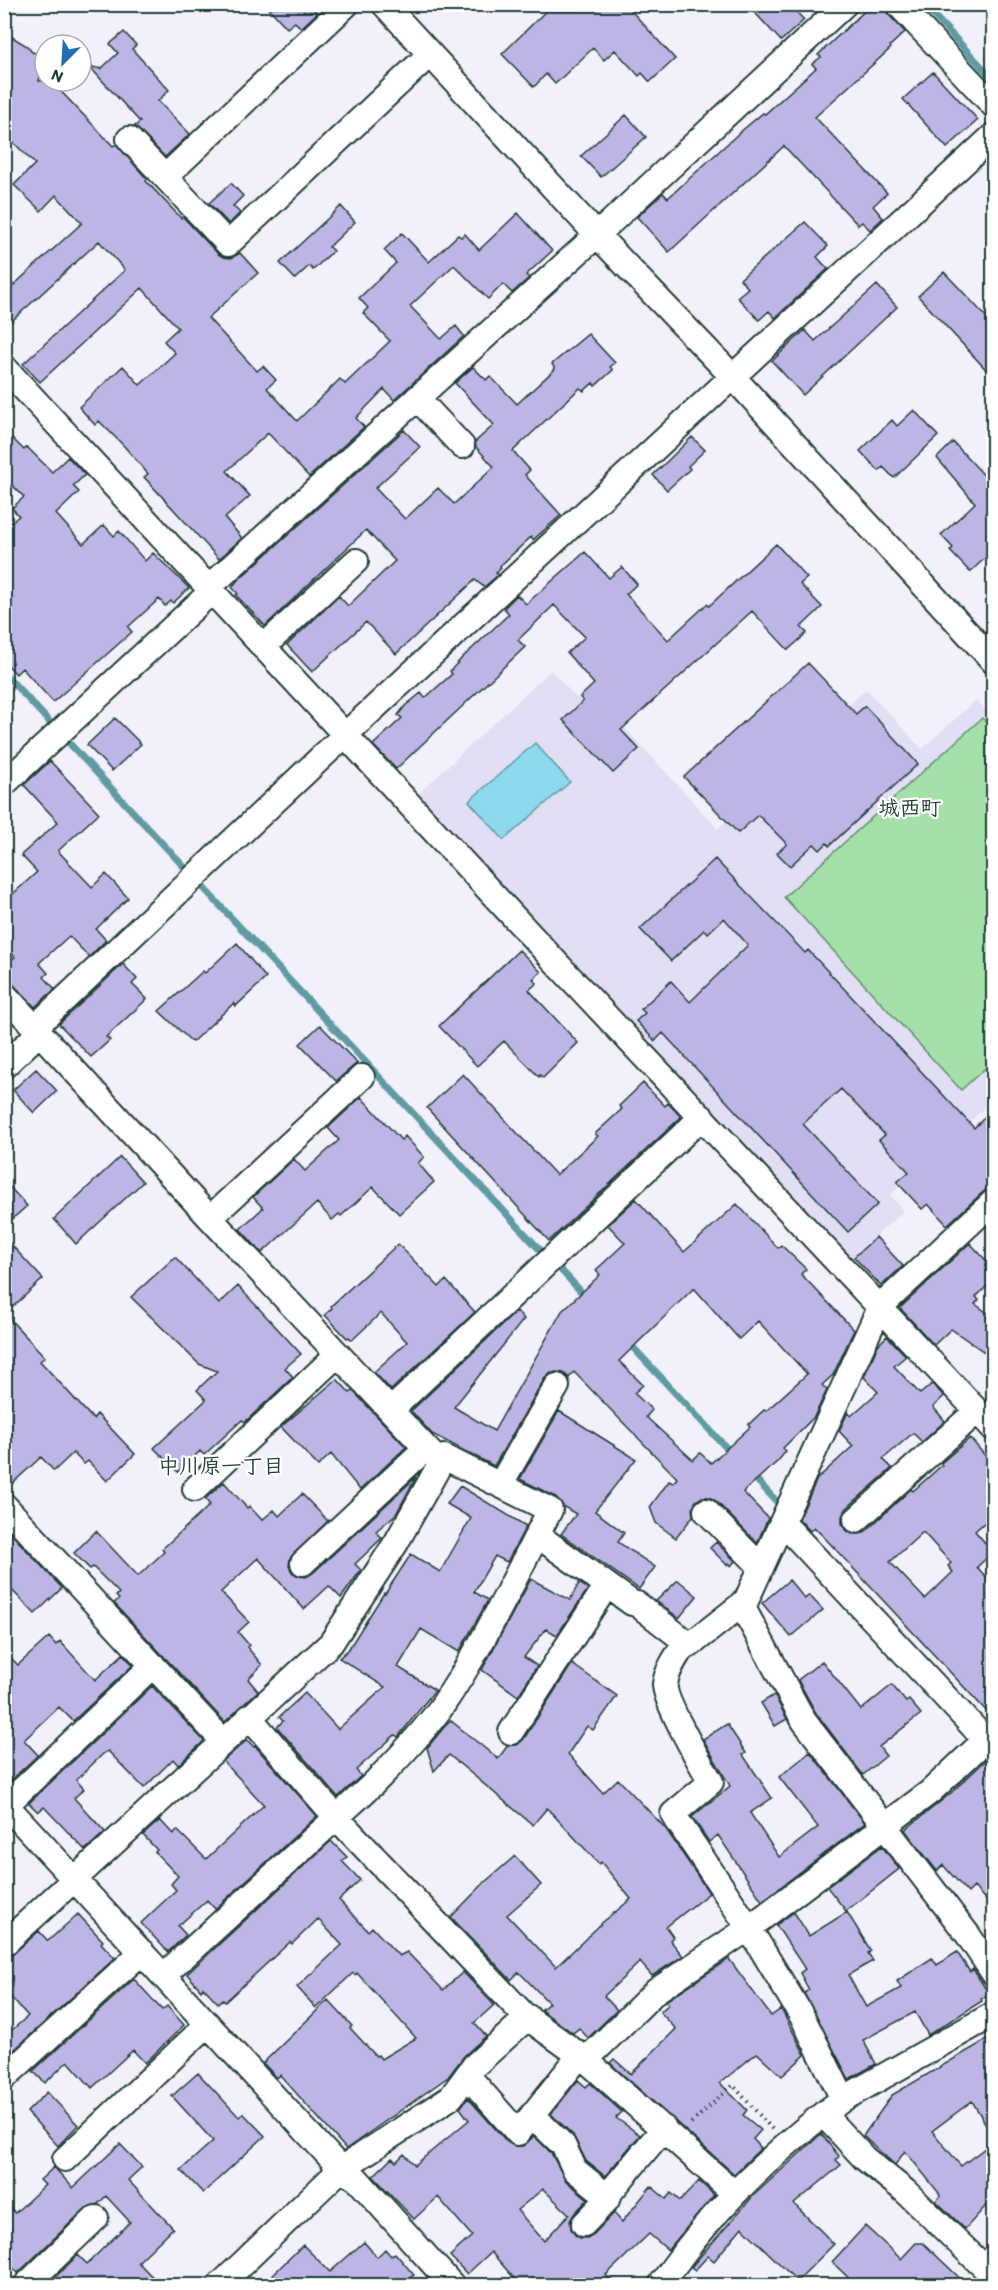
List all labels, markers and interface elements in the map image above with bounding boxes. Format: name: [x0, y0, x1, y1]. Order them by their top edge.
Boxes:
north arrow: [33, 33, 93, 93]
text: N: [48, 65, 66, 87]
district label: 城西町: [879, 795, 942, 820]
district label: 中川原一丁目: [158, 1453, 284, 1478]

